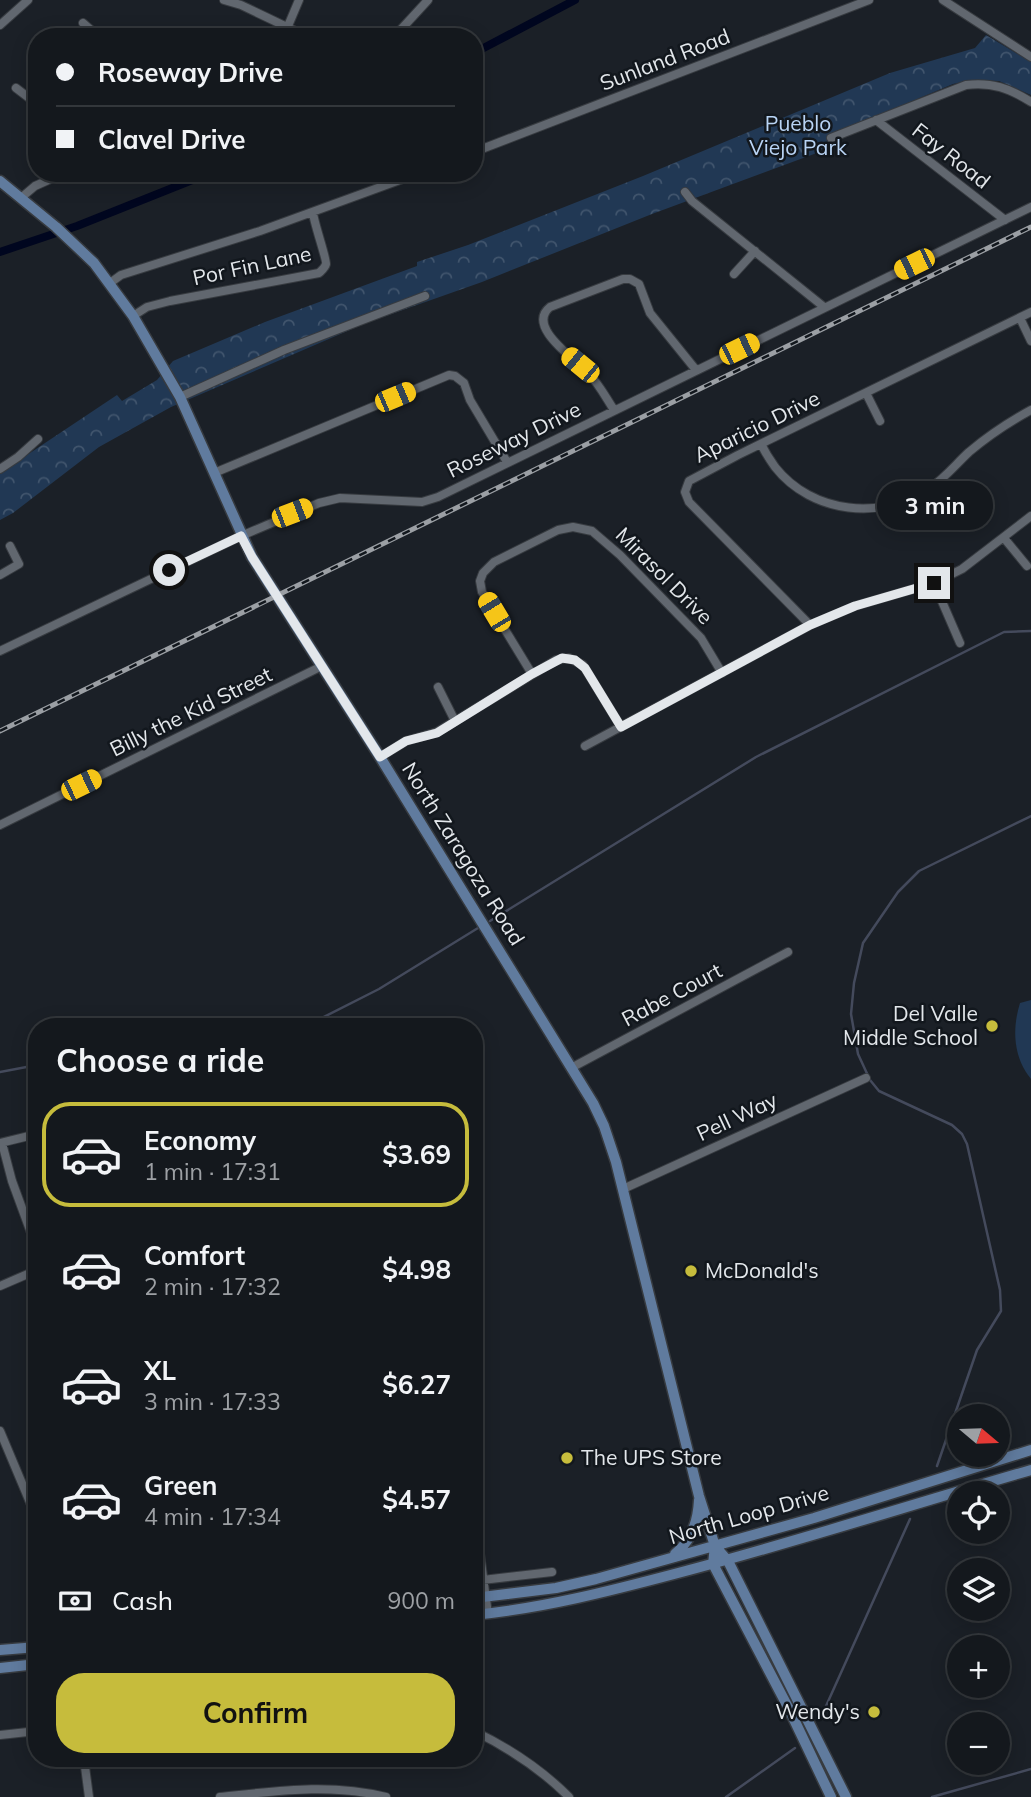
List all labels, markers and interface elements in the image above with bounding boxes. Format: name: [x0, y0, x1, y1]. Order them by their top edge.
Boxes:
street label: Sunland Road: [596, 22, 733, 96]
text: Roseway Drive: [98, 56, 283, 89]
park label: Pueblo Viejo Park: [749, 110, 847, 160]
street label: Fay Road: [907, 117, 996, 194]
text: Clavel Drive: [98, 123, 246, 156]
street label: Por Fin Lane: [190, 240, 314, 290]
car: [891, 245, 938, 283]
car: [716, 330, 763, 368]
car: [558, 344, 603, 386]
car: [372, 379, 419, 415]
street label: Aparicio Drive: [689, 384, 824, 468]
street label: Roseway Drive: [442, 395, 585, 483]
callout: 3 min: [876, 482, 992, 530]
text: 3 min: [905, 491, 965, 520]
car: [269, 496, 316, 530]
street label: Mirasol Drive: [611, 521, 719, 629]
route start: [153, 554, 185, 586]
route end: [918, 567, 950, 599]
car: [475, 589, 514, 635]
street label: Billy the Kid Street: [105, 661, 276, 762]
street label: North Zaragoza Road: [397, 757, 531, 950]
car: [58, 766, 105, 804]
street label: Rabe Court: [617, 957, 726, 1031]
place label: Del Valle Middle School: [843, 1000, 978, 1050]
marker: Del Valle Middle School: [984, 1018, 1000, 1034]
text: Choose a ride: [56, 1040, 264, 1080]
street label: Pell Way: [692, 1086, 781, 1146]
icon: car: [60, 1123, 123, 1186]
text: Economy: [144, 1124, 256, 1157]
text: $3.69: [382, 1138, 451, 1171]
text: 1 min · 17:31: [144, 1157, 281, 1186]
icon: car: [60, 1238, 123, 1301]
text: Comfort: [144, 1239, 245, 1272]
text: $4.98: [382, 1253, 451, 1286]
place label: McDonald's: [705, 1257, 819, 1283]
marker: McDonald's: [683, 1263, 699, 1279]
text: 2 min · 17:32: [144, 1272, 281, 1301]
icon: car: [60, 1353, 123, 1416]
text: XL: [144, 1354, 176, 1387]
text: $6.27: [382, 1368, 451, 1401]
text: 3 min · 17:33: [144, 1387, 281, 1416]
north arrow: [947, 1404, 1010, 1466]
map controls: [947, 1404, 1010, 1775]
place label: The UPS Store: [581, 1444, 722, 1470]
marker: The UPS Store: [559, 1450, 575, 1466]
icon: car: [60, 1468, 123, 1531]
text: Green: [144, 1469, 217, 1502]
street label: North Loop Drive: [666, 1479, 832, 1549]
button: locate: [947, 1481, 1010, 1544]
text: $4.57: [382, 1483, 451, 1516]
text: 4 min · 17:34: [144, 1502, 281, 1531]
button: layers: [947, 1558, 1010, 1621]
icon: cash: [56, 1582, 94, 1620]
text: Cash: [112, 1584, 173, 1617]
text: 900 m: [387, 1586, 455, 1615]
button: +: [947, 1635, 1010, 1698]
button: Confirm: [56, 1673, 455, 1753]
place label: Wendy's: [775, 1698, 860, 1724]
marker: Wendy's: [866, 1704, 882, 1720]
button: −: [947, 1712, 1010, 1775]

